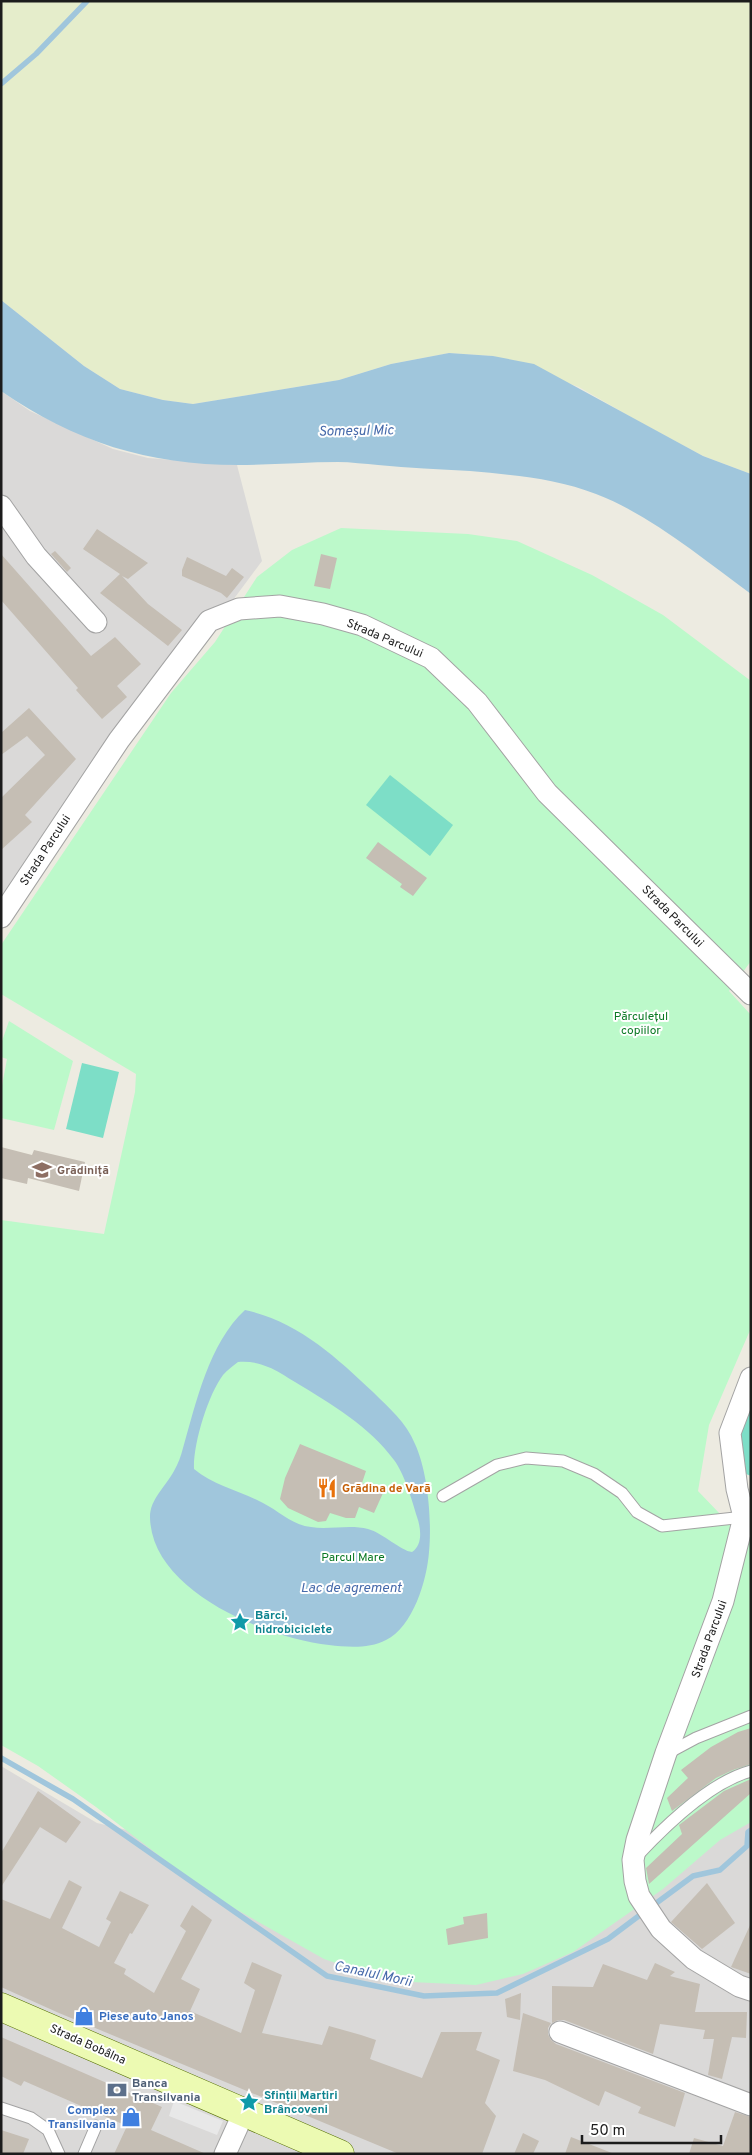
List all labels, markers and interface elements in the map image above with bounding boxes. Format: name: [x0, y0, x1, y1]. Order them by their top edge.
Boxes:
water label: Someșul Mic: [318, 422, 394, 441]
street label: Strada Parcului: [344, 616, 425, 662]
street label: Strada Parcului: [17, 812, 75, 889]
street label: Strada Parcului: [638, 882, 707, 951]
park label: Părculețul copiilor: [614, 1009, 668, 1039]
school or university icon: Grădiniță: [31, 1159, 53, 1181]
place label: Grădiniță: [57, 1163, 109, 1179]
restaurant icon: Grădina de Vară: [316, 1477, 338, 1499]
place label: Grădina de Vară: [342, 1481, 431, 1497]
park label: Parcul Mare: [321, 1550, 385, 1566]
water label: Lac de agrement: [300, 1580, 403, 1597]
street label: Strada Parcului: [688, 1598, 731, 1680]
place label: Bărci, hidrobiciclete: [255, 1608, 332, 1638]
place icon: Bărci, hidrobiciclete: [229, 1611, 251, 1633]
water label: Canalul Morii: [332, 1958, 415, 1991]
shop icon: Piese auto Janos: [73, 2005, 95, 2027]
place label: Piese auto Janos: [99, 2009, 194, 2025]
street label: Strada Bobâlna: [47, 2021, 128, 2069]
place label: Banca Transilvania: [132, 2076, 200, 2106]
bank icon: Banca Transilvania: [106, 2079, 128, 2101]
place label: Sfinții Martiri Brâncoveni: [264, 2088, 338, 2118]
place icon: Sfinții Martiri Brâncoveni: [238, 2091, 260, 2113]
place label: Complex Transilvania: [48, 2103, 116, 2133]
shop icon: Complex Transilvania: [120, 2106, 142, 2128]
scale bar: [582, 2112, 721, 2144]
text: 50 m: [590, 2122, 625, 2141]

